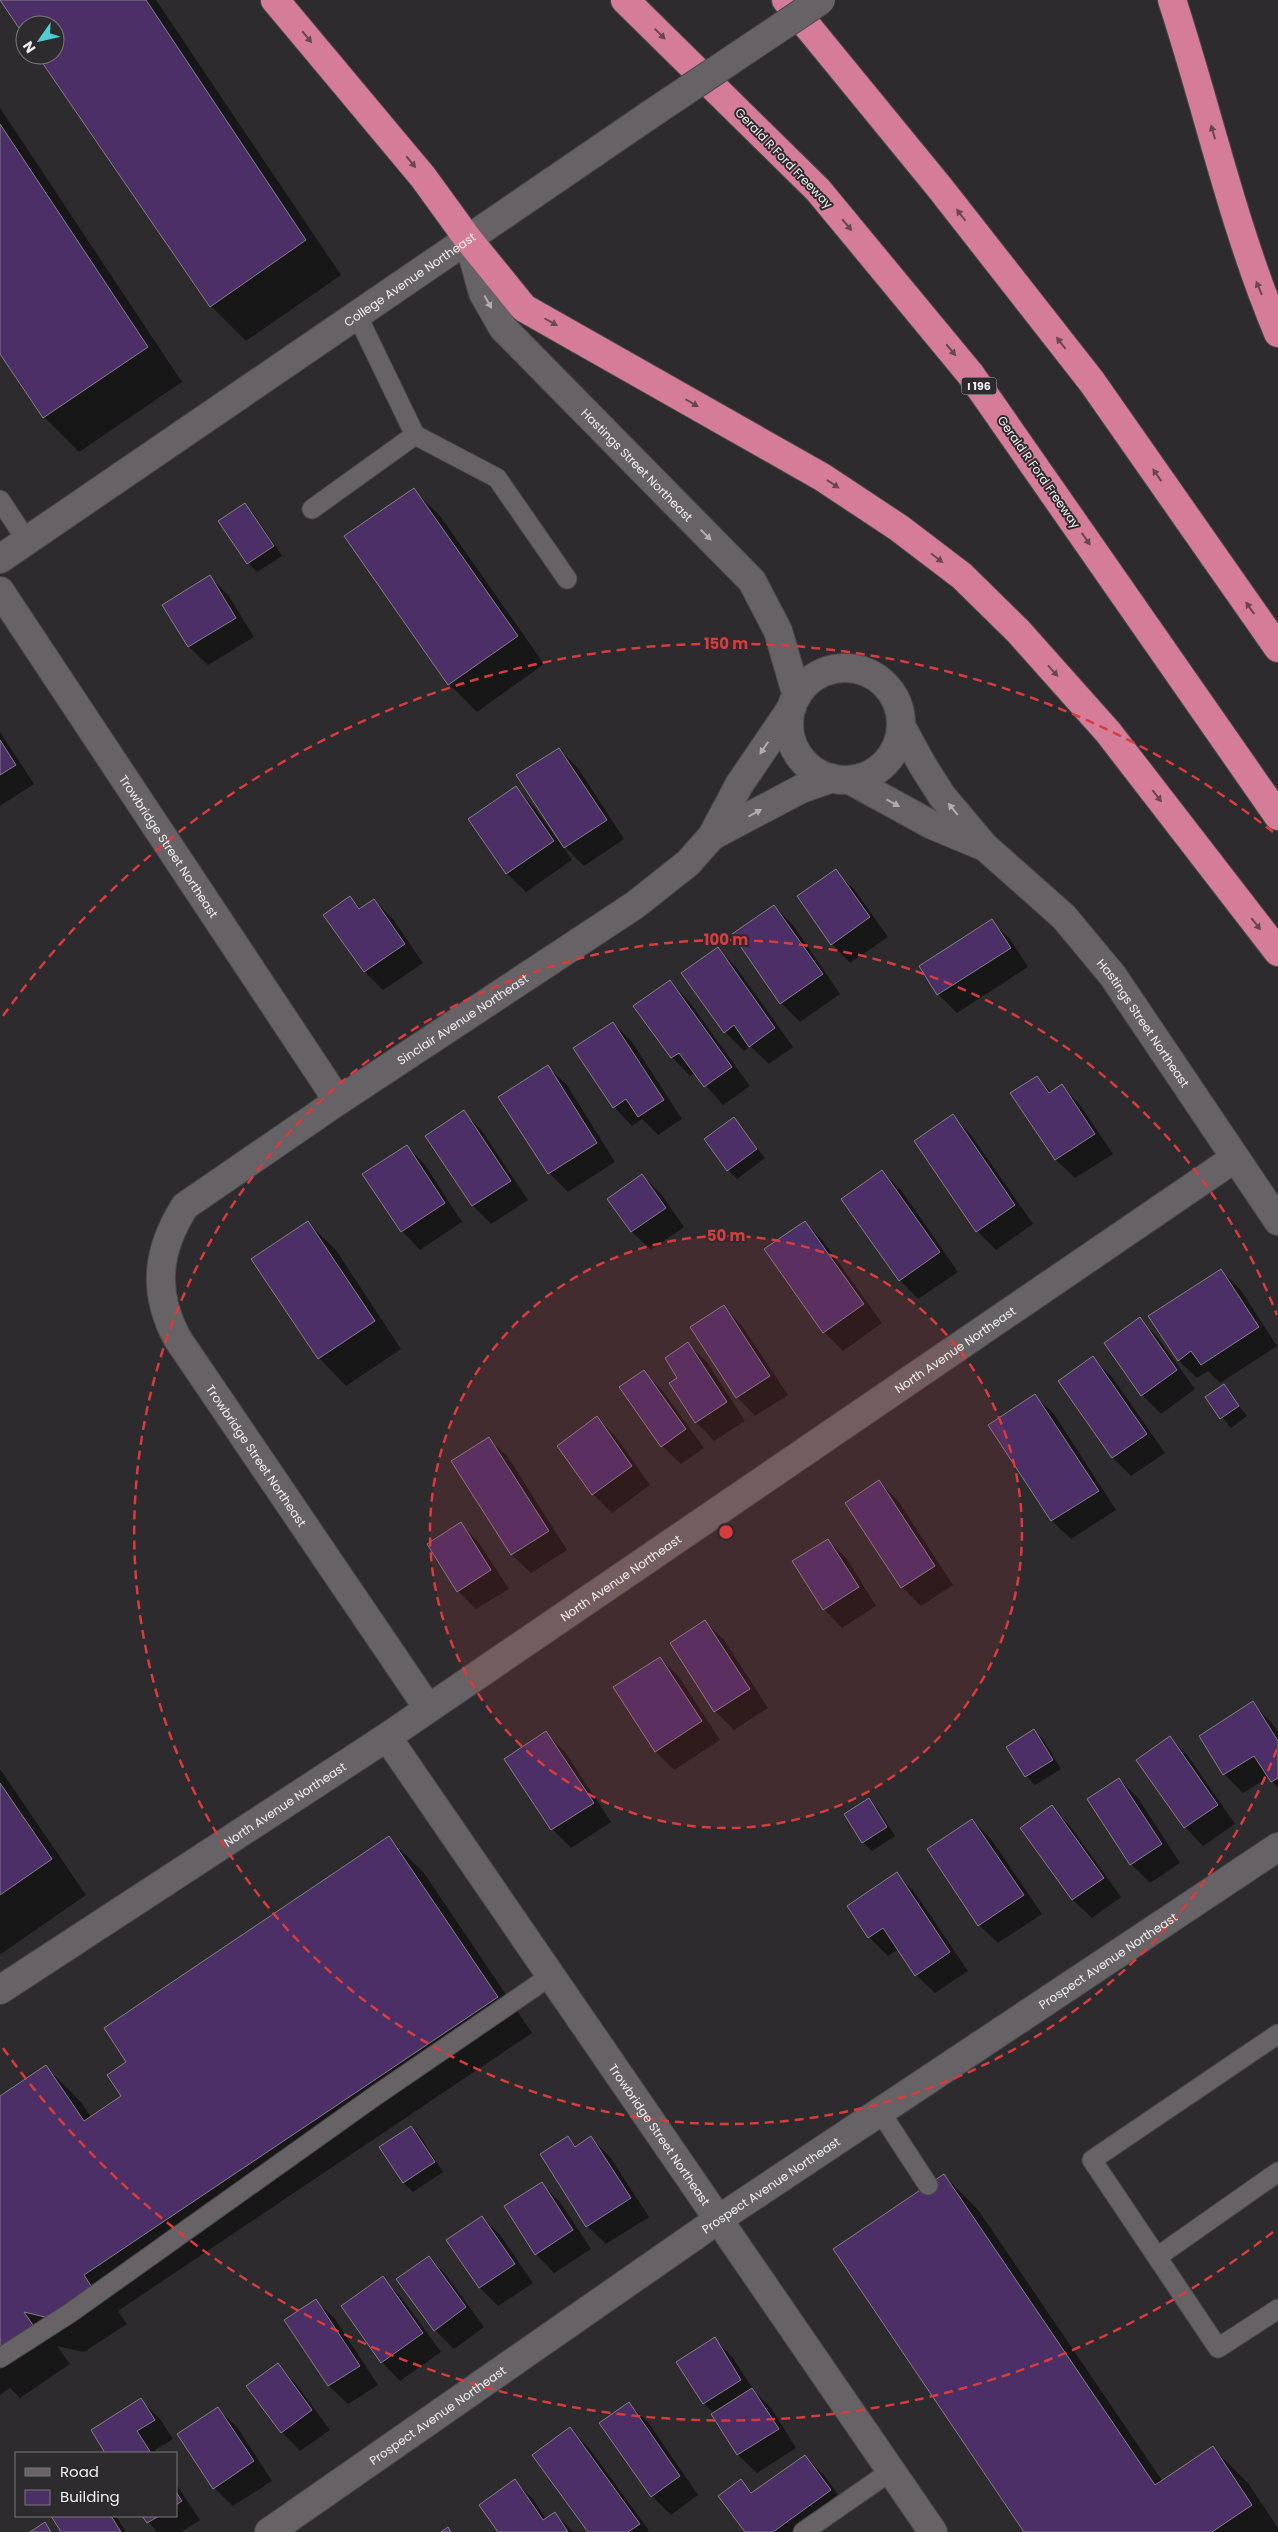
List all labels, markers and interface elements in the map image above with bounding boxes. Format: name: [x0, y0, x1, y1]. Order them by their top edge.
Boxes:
north arrow: [15, 15, 65, 65]
one-way arrow: [654, 28, 666, 40]
one-way arrow: [301, 31, 312, 44]
text: N: [18, 37, 40, 57]
street label: Gerald R Ford Freeway: [731, 104, 837, 212]
one-way arrow: [1208, 125, 1216, 140]
one-way arrow: [405, 156, 416, 169]
one-way arrow: [956, 209, 967, 222]
one-way arrow: [841, 219, 852, 231]
street label: College Avenue Northeast: [340, 228, 479, 330]
one-way arrow: [1255, 280, 1263, 295]
one-way arrow: [483, 295, 492, 308]
one-way arrow: [544, 318, 557, 327]
one-way arrow: [1056, 337, 1067, 350]
one-way arrow: [945, 343, 956, 356]
road number: I 196: [962, 378, 996, 394]
one-way arrow: [685, 398, 699, 407]
street label: Hastings Street Northeast: [578, 404, 697, 525]
street label: Gerald R Ford Freeway: [994, 412, 1084, 532]
one-way arrow: [1152, 468, 1162, 481]
one-way arrow: [826, 479, 840, 488]
one-way arrow: [700, 528, 712, 540]
one-way arrow: [1081, 533, 1091, 546]
one-way arrow: [930, 552, 943, 563]
one-way arrow: [1245, 601, 1255, 614]
text: 150 m: [704, 633, 748, 654]
one-way arrow: [1048, 664, 1059, 677]
one-way arrow: [759, 741, 769, 754]
street label: Trowbridge Street Northeast: [115, 771, 223, 921]
one-way arrow: [1152, 789, 1163, 802]
one-way arrow: [886, 799, 900, 808]
one-way arrow: [947, 803, 959, 815]
one-way arrow: [748, 808, 761, 817]
one-way arrow: [1251, 917, 1262, 930]
text: 100 m: [704, 929, 748, 950]
street label: Hastings Street Northeast: [1093, 955, 1194, 1090]
street label: Sinclair Avenue Northeast: [393, 969, 531, 1068]
text: 50 m: [707, 1225, 745, 1246]
street label: North Avenue Northeast: [891, 1302, 1019, 1397]
street label: Trowbridge Street Northeast: [202, 1381, 311, 1530]
centre of rings: [717, 1523, 735, 1541]
street label: North Avenue Northeast: [557, 1530, 684, 1625]
street label: North Avenue Northeast: [220, 1758, 349, 1850]
street label: Prospect Avenue Northeast: [1035, 1908, 1180, 2013]
street label: Trowbridge Street Northeast: [605, 2060, 715, 2208]
street label: Prospect Avenue Northeast: [698, 2132, 843, 2237]
street label: Prospect Avenue Northeast: [366, 2361, 509, 2468]
legend: [15, 2452, 178, 2517]
text: Road: [60, 2461, 99, 2482]
text: Building: [60, 2486, 120, 2507]

